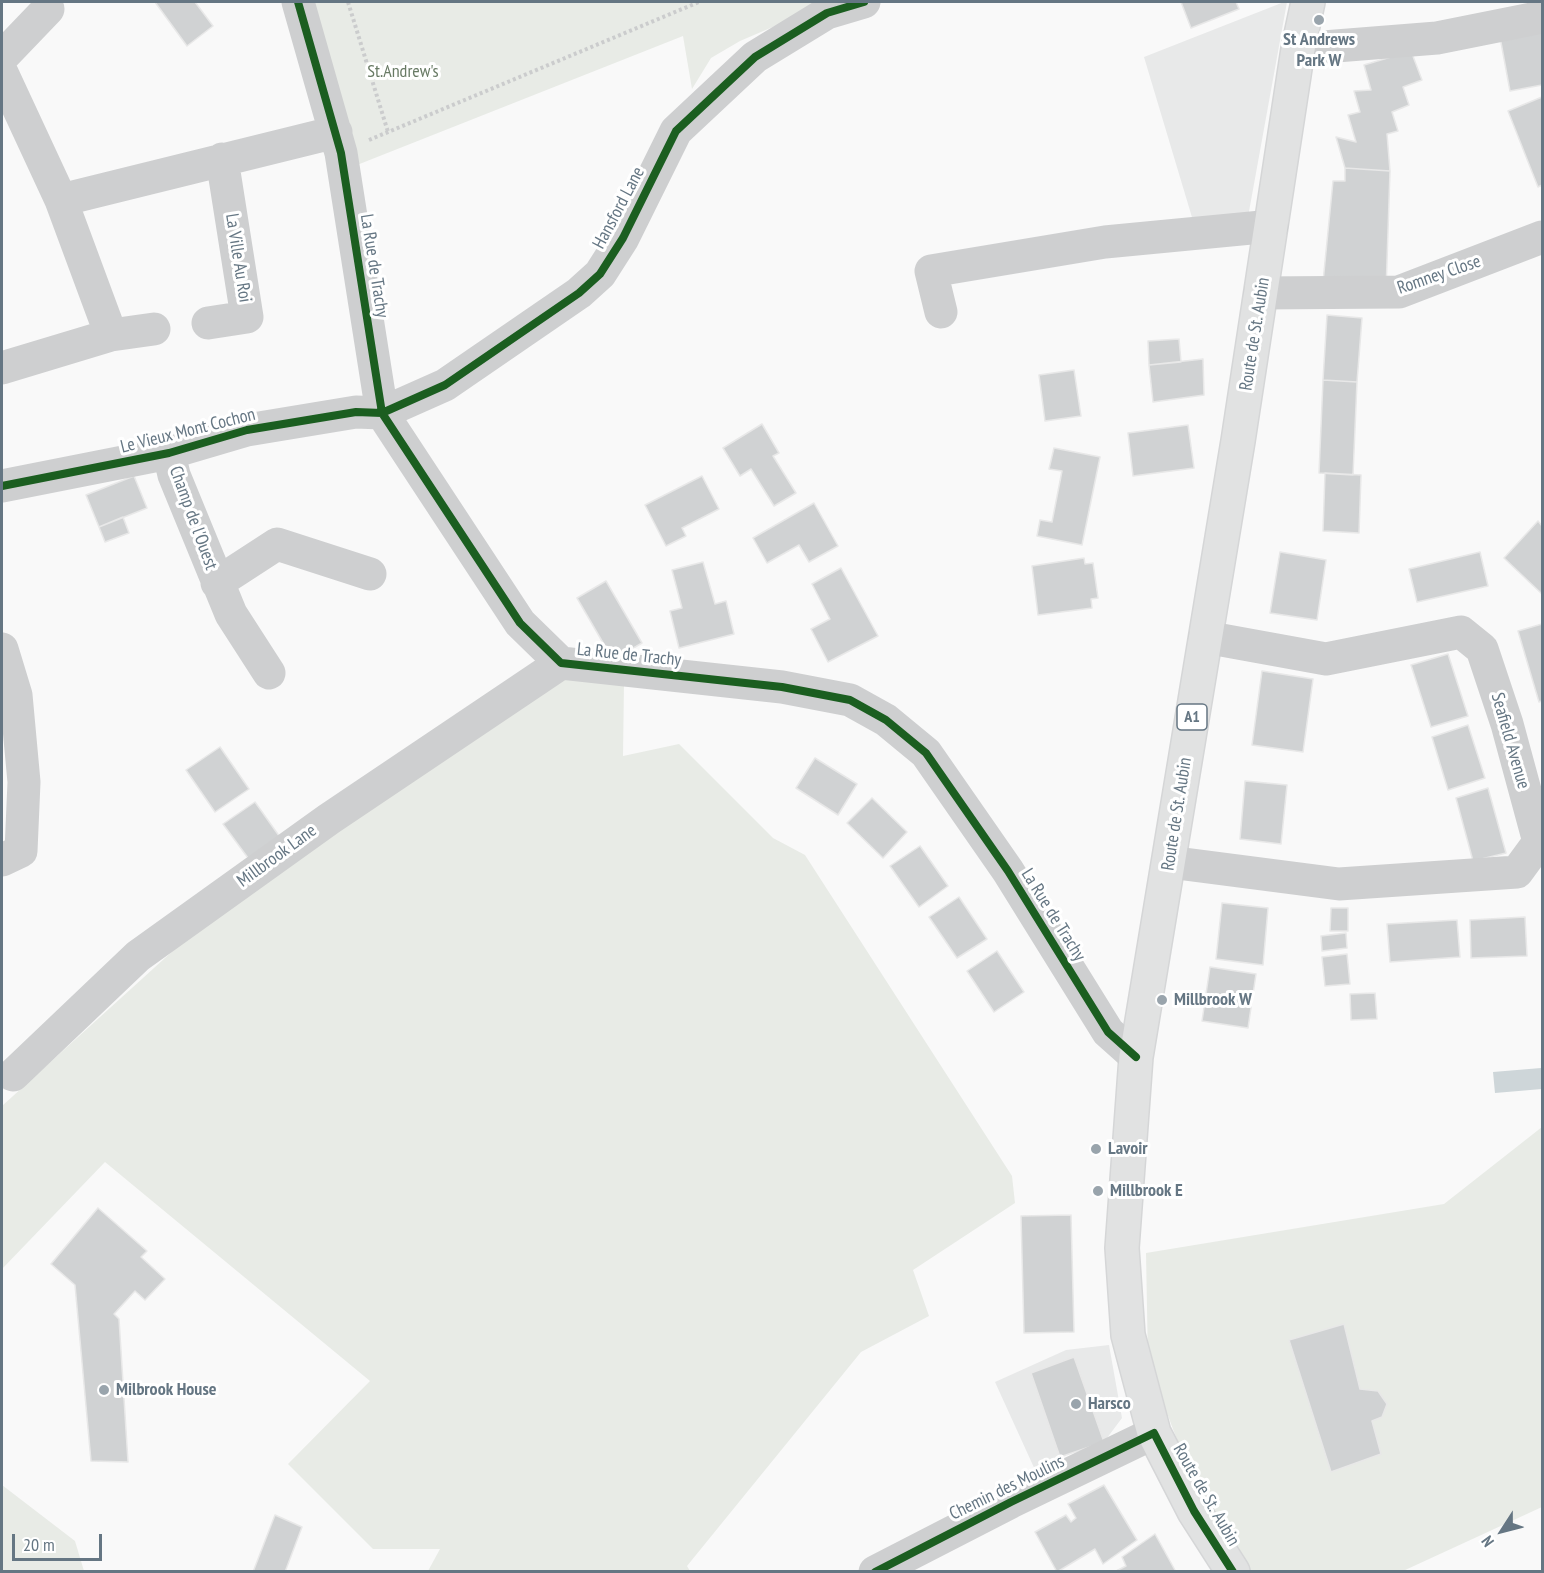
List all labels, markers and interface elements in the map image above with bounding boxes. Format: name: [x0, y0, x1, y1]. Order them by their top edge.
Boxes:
marker: St Andrews Park W: [1312, 13, 1326, 27]
place label: St Andrews Park W: [1283, 29, 1355, 72]
park label: St.Andrew's: [367, 61, 439, 83]
street label: Hansford Lane: [588, 163, 650, 253]
street label: La Ville Au Roi: [220, 212, 256, 304]
street label: La Rue de Trachy: [355, 213, 393, 319]
street label: Romney Close: [1394, 251, 1484, 299]
street label: Route de St. Aubin: [1235, 276, 1275, 392]
street label: Le Vieux Mont Cochon: [118, 404, 258, 458]
street label: Champ de l'Ouest: [164, 463, 222, 573]
street label: La Rue de Trachy: [576, 639, 682, 671]
street label: Seafield Avenue: [1486, 690, 1534, 792]
road number: A1: [1177, 704, 1207, 730]
street label: Route de St. Aubin: [1157, 756, 1197, 872]
street label: Millbrook Lane: [233, 820, 321, 892]
street label: La Rue de Trachy: [1016, 865, 1090, 965]
place label: Millbrook W: [1174, 989, 1252, 1011]
marker: Millbrook W: [1155, 993, 1169, 1007]
place label: Lavoir: [1108, 1138, 1147, 1160]
marker: Lavoir: [1089, 1142, 1103, 1156]
place label: Millbrook E: [1110, 1180, 1183, 1202]
marker: Millbrook E: [1091, 1184, 1105, 1198]
place label: Milbrook House: [116, 1379, 216, 1401]
marker: Milbrook House: [97, 1383, 111, 1397]
place label: Harsco: [1088, 1393, 1131, 1415]
marker: Harsco: [1069, 1397, 1083, 1411]
street label: Route de St. Aubin: [1168, 1440, 1244, 1550]
street label: Chemin des Moulins: [946, 1451, 1068, 1525]
north arrow: [1472, 1501, 1532, 1561]
scale bar: [15, 1522, 105, 1560]
text: N: [1477, 1532, 1498, 1551]
text: 20 m: [23, 1533, 55, 1556]

